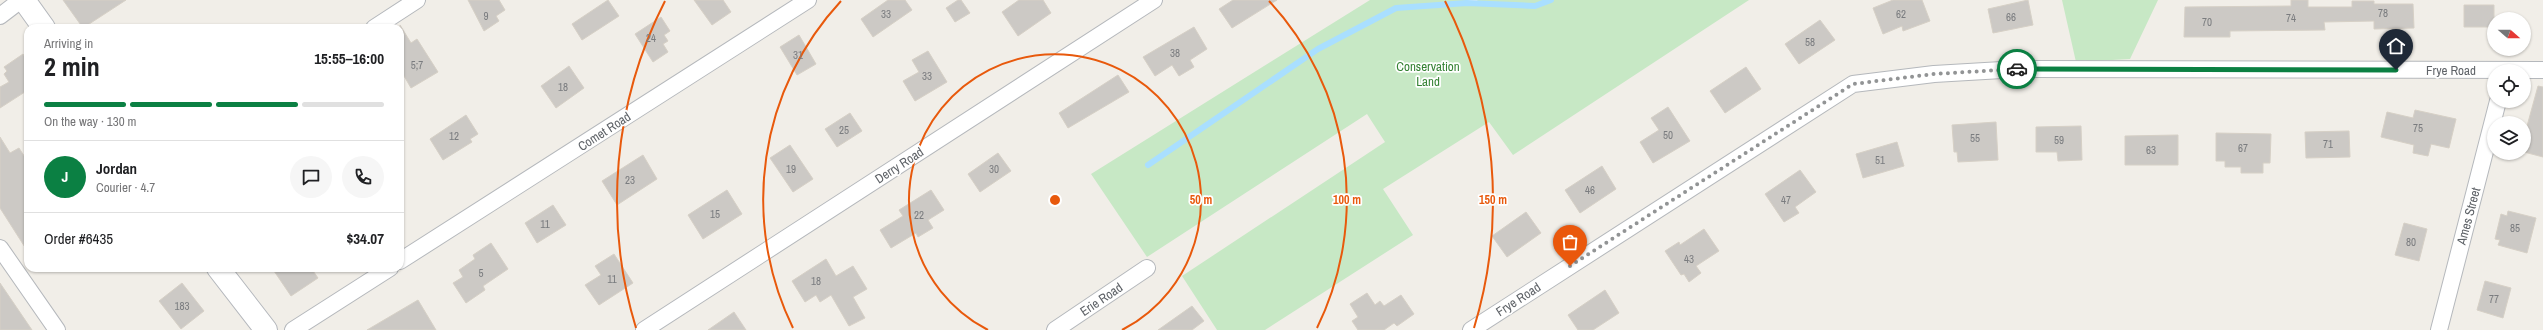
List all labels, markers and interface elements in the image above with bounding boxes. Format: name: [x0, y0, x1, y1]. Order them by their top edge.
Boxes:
house number: 78: [2378, 6, 2388, 20]
house number: 33: [881, 7, 891, 21]
house number: 62: [1896, 7, 1906, 21]
house number: 9: [483, 9, 489, 23]
house number: 66: [2006, 10, 2016, 24]
house number: 74: [2286, 11, 2296, 25]
north arrow: [2487, 12, 2531, 56]
map controls: [2487, 12, 2531, 160]
house number: 70: [2202, 15, 2212, 29]
pin: [2379, 29, 2413, 70]
house number: 24: [646, 31, 656, 45]
text: Arriving in: [44, 35, 93, 52]
house number: 58: [1805, 35, 1815, 49]
icon: home: [2385, 35, 2407, 57]
house number: 38: [1170, 46, 1180, 60]
text: 15:55–16:00: [314, 48, 384, 69]
house number: 31: [793, 48, 803, 62]
text: 2 min: [44, 49, 100, 84]
courier: [1997, 49, 2037, 89]
house number: 5;7: [411, 58, 423, 72]
park label: Conservation Land: [1396, 58, 1460, 90]
icon: car: [2006, 58, 2028, 80]
street label: Frye Road: [2426, 62, 2476, 79]
button: locate: [2487, 64, 2531, 108]
house number: 33: [922, 69, 932, 83]
house number: 18: [558, 80, 568, 94]
street label: Comet Road: [575, 108, 634, 155]
text: On the way · 130 m: [44, 113, 136, 130]
button: layers: [2487, 116, 2531, 160]
house number: 75: [2413, 121, 2423, 135]
house number: 25: [839, 123, 849, 137]
house number: 50: [1663, 128, 1673, 142]
house number: 12: [449, 129, 459, 143]
house number: 55: [1970, 131, 1980, 145]
house number: 59: [2054, 133, 2064, 147]
house number: 71: [2323, 137, 2333, 151]
house number: 67: [2238, 141, 2248, 155]
street label: Derry Road: [872, 143, 927, 187]
house number: 63: [2146, 143, 2156, 157]
house number: 51: [1875, 153, 1885, 167]
button: chat: [290, 156, 332, 198]
button: phone: [342, 156, 384, 198]
text: Jordan: [96, 158, 137, 179]
house number: 19: [786, 162, 796, 176]
house number: 30: [989, 162, 999, 176]
text: J: [62, 166, 68, 187]
house number: 23: [625, 173, 635, 187]
text: Courier · 4.7: [96, 179, 155, 196]
house number: 46: [1585, 183, 1595, 197]
street label: Ames Street: [2452, 186, 2484, 248]
text: 50 m: [1190, 192, 1212, 208]
text: 100 m: [1333, 192, 1361, 208]
text: 150 m: [1479, 192, 1507, 208]
centre of rings: [1048, 193, 1062, 207]
house number: 47: [1781, 193, 1791, 207]
house number: 15: [710, 207, 720, 221]
house number: 22: [914, 208, 924, 222]
house number: 11: [540, 217, 550, 231]
house number: 85: [2510, 221, 2520, 235]
pin: [1553, 225, 1587, 266]
text: Order #6435: [44, 228, 113, 249]
text: $34.07: [346, 228, 384, 249]
icon: bag: [1559, 231, 1581, 253]
house number: 80: [2406, 235, 2416, 249]
house number: 43: [1684, 252, 1694, 266]
house number: 5: [478, 266, 484, 280]
house number: 11: [607, 272, 617, 286]
house number: 18: [811, 274, 821, 288]
street label: Erie Road: [1077, 279, 1126, 320]
street label: Frye Road: [1493, 279, 1544, 320]
house number: 77: [2489, 292, 2499, 306]
house number: 183: [174, 299, 190, 313]

